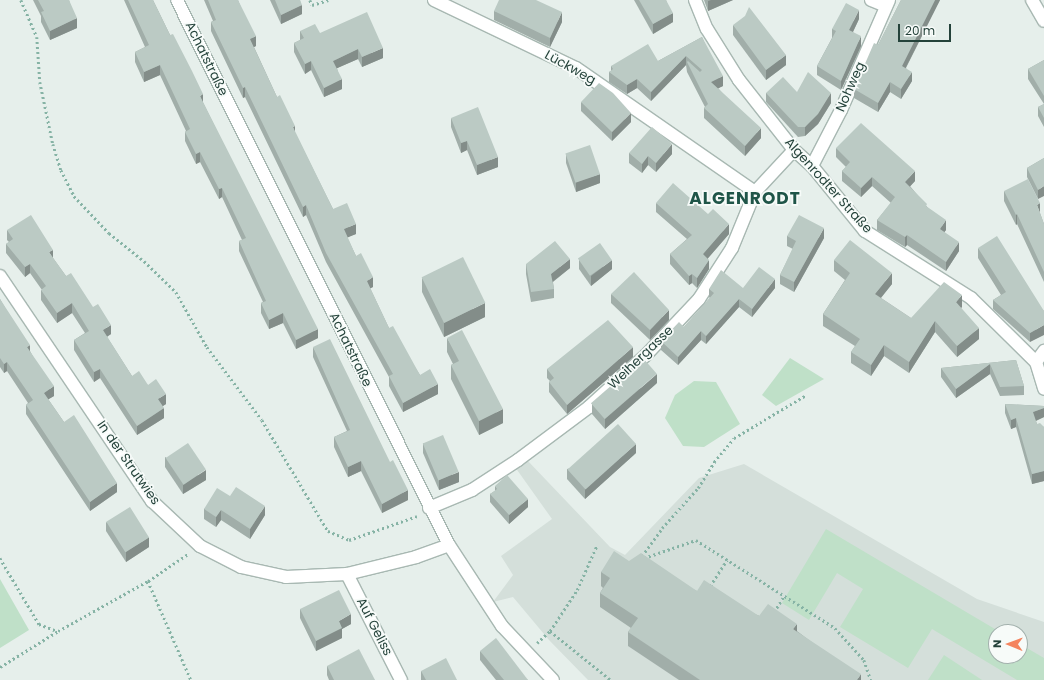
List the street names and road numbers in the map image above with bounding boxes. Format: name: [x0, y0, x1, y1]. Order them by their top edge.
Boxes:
street label: Achatstraße: [181, 19, 231, 99]
street label: Lückweg: [542, 48, 598, 88]
street label: Nohweg: [833, 59, 869, 115]
street label: Algenrodter Straße: [781, 135, 875, 237]
street label: Achatstraße: [325, 310, 375, 390]
street label: Weihergasse: [605, 323, 677, 393]
street label: In der Strutwies: [93, 418, 163, 508]
street label: Auf Geliss: [353, 595, 395, 659]

